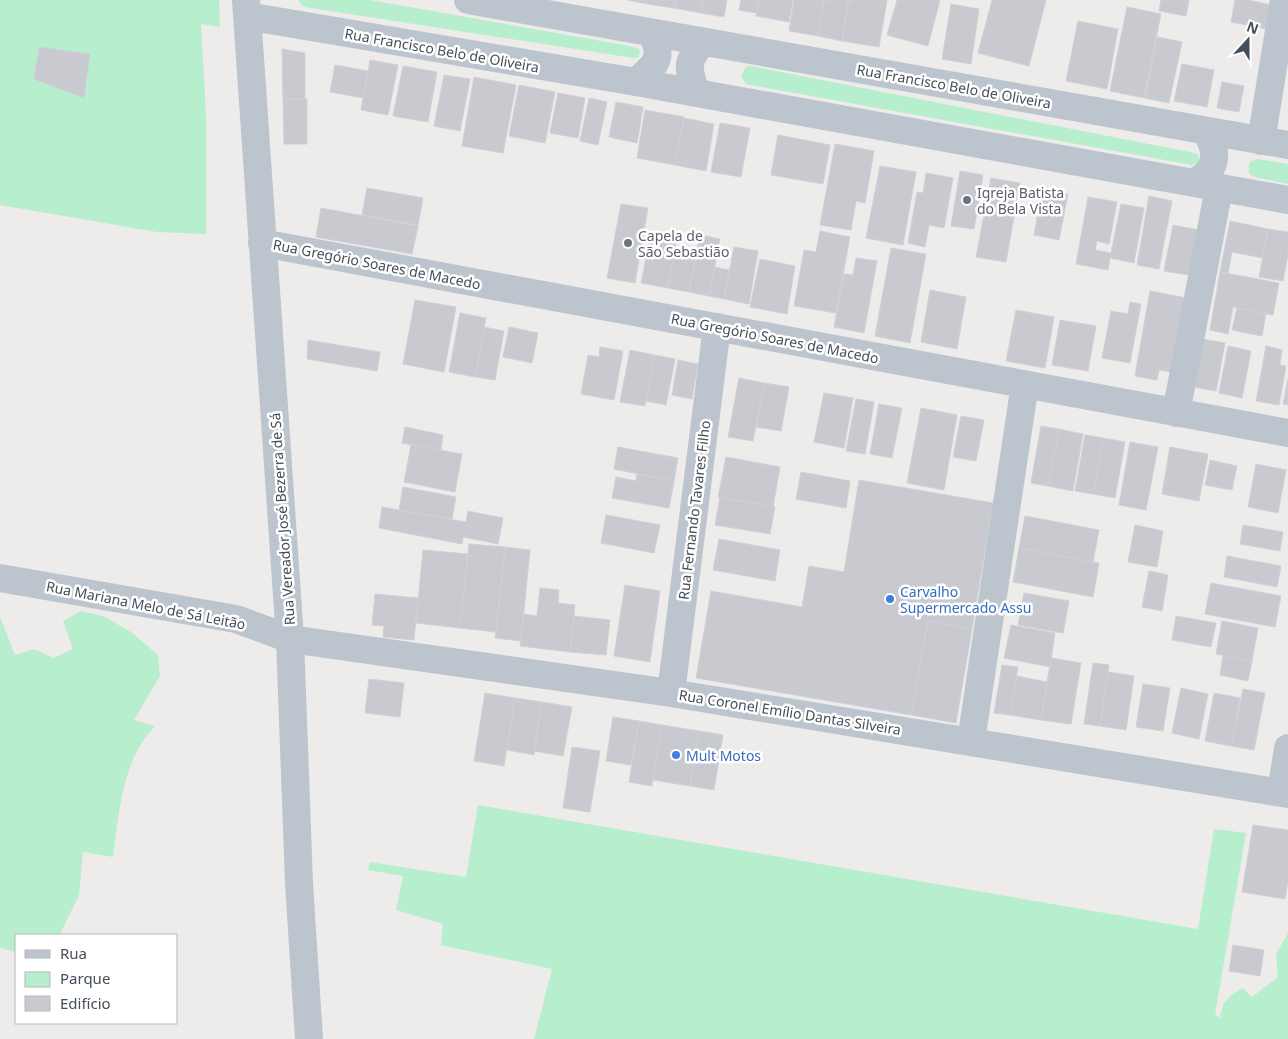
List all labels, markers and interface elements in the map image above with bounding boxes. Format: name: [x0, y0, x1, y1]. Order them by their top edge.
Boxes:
north arrow: [1223, 15, 1273, 65]
text: N: [1244, 16, 1262, 38]
street label: Rua Francisco Belo de Oliveira: [343, 24, 541, 76]
street label: Rua Francisco Belo de Oliveira: [855, 60, 1053, 112]
place label: Igreja Batista do Bela Vista: [977, 183, 1064, 218]
marker: Igreja Batista do Bela Vista: [961, 194, 973, 206]
place label: Capela de São Sebastião: [638, 226, 729, 261]
street label: Rua Gregório Soares de Macedo: [272, 235, 482, 293]
marker: Capela de São Sebastião: [622, 237, 634, 249]
street label: Rua Gregório Soares de Macedo: [670, 309, 880, 367]
street label: Rua Vereador José Bezerra de Sá: [265, 412, 299, 626]
street label: Rua Fernando Tavares Filho: [674, 419, 714, 601]
street label: Rua Mariana Melo de Sá Leitão: [45, 576, 247, 634]
place label: Carvalho Supermercado Assu: [900, 582, 1031, 617]
marker: Carvalho Supermercado Assu: [884, 593, 896, 605]
street label: Rua Coronel Emílio Dantas Silveira: [678, 685, 902, 739]
place label: Mult Motos: [686, 746, 761, 765]
marker: Mult Motos: [670, 749, 682, 761]
legend: [15, 934, 178, 1024]
text: Rua: [60, 943, 87, 963]
text: Parque: [60, 968, 110, 988]
text: Edifício: [60, 993, 111, 1013]

